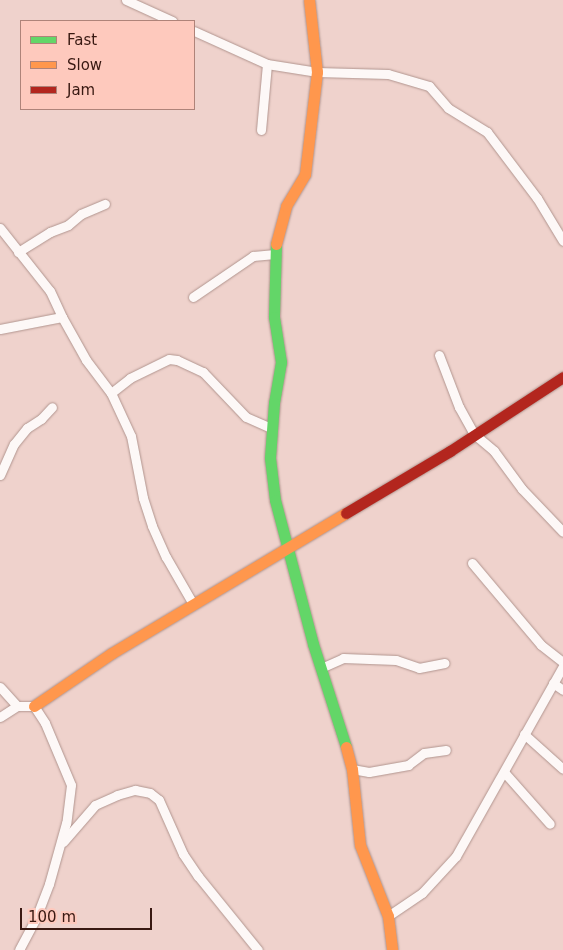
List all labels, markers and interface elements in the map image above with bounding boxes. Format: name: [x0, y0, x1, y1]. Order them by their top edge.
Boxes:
legend: [20, 20, 195, 110]
text: Fast: [67, 31, 97, 49]
text: Slow: [67, 56, 102, 74]
text: Jam: [67, 81, 95, 99]
scale bar: [22, 898, 155, 930]
text: 100 m: [28, 908, 76, 926]

